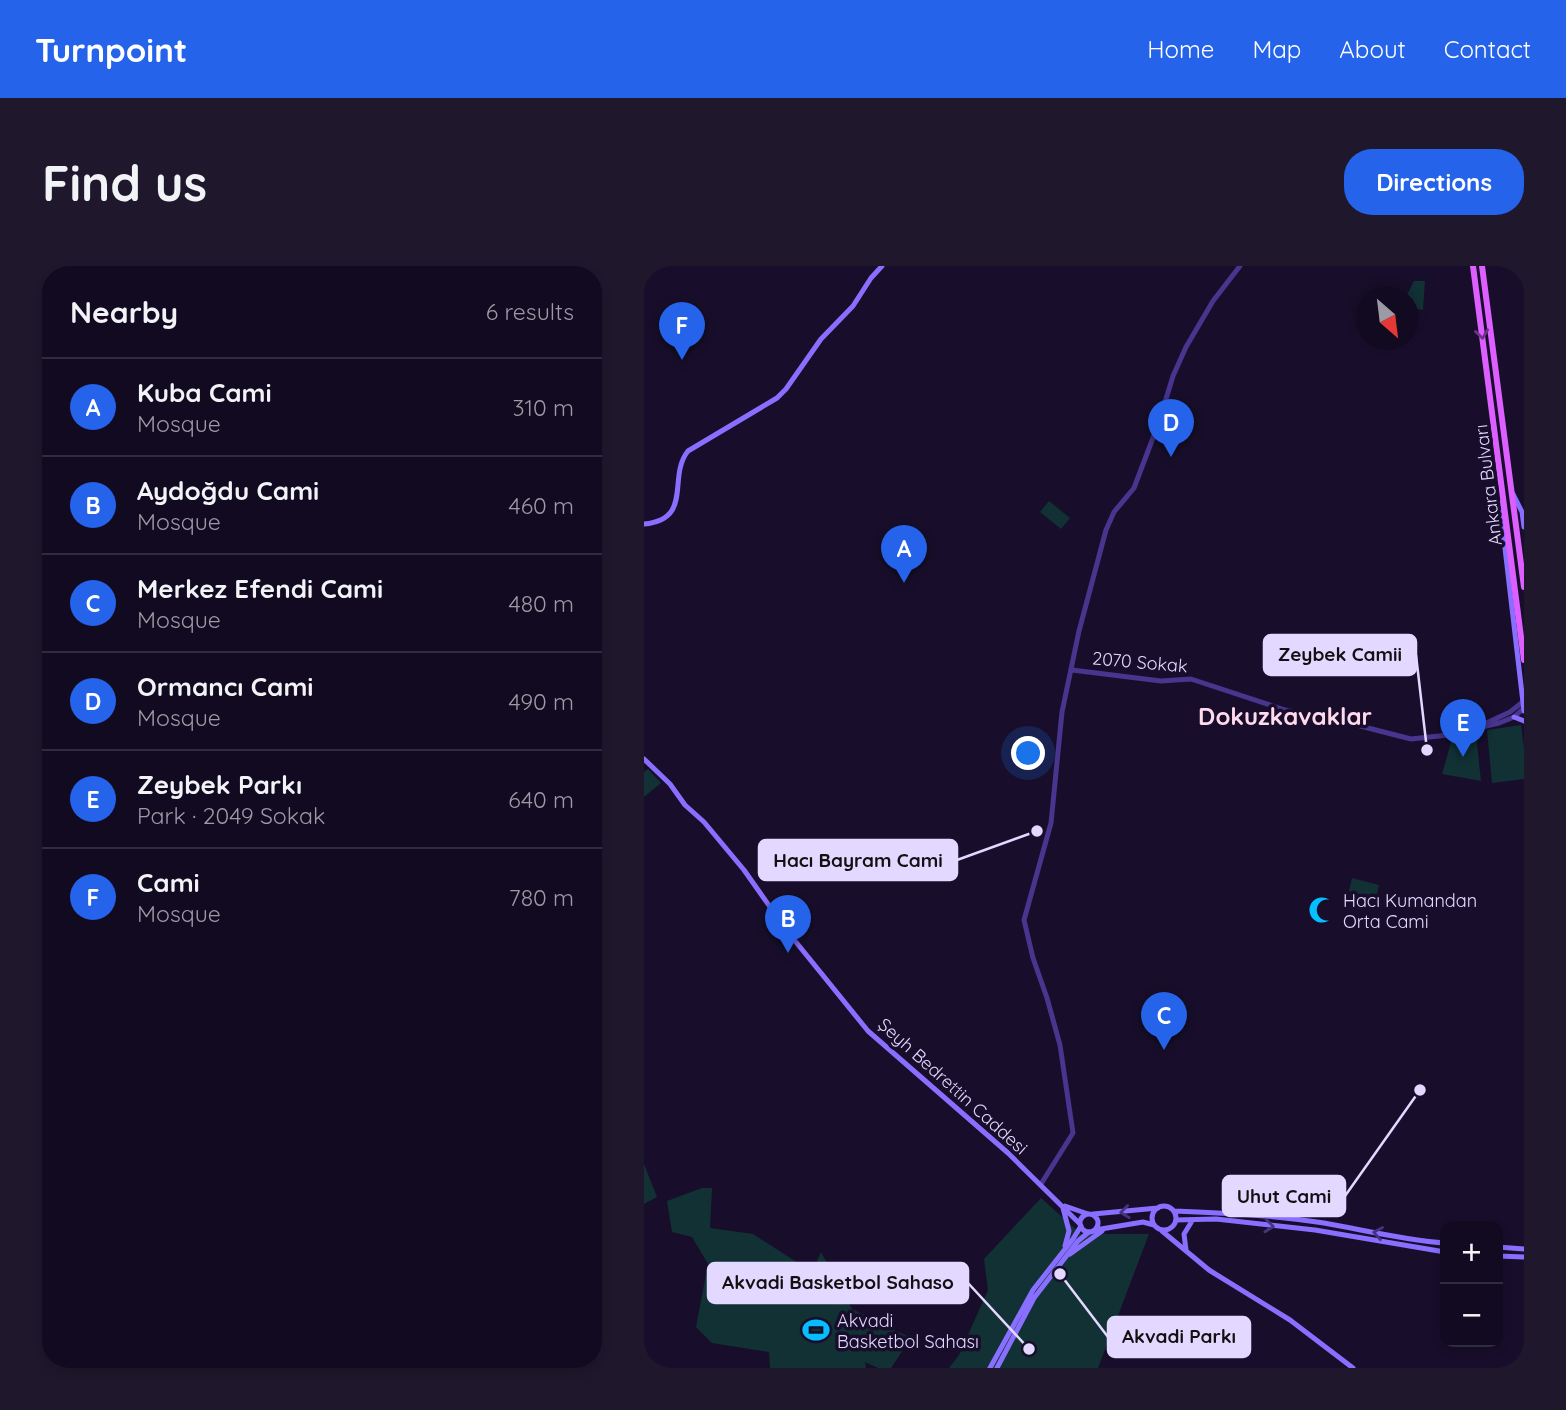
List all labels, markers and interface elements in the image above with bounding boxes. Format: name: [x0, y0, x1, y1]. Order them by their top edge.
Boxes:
text: Turnpoint: [35, 29, 187, 70]
text: Home: [1147, 34, 1214, 64]
text: Map: [1252, 34, 1301, 64]
text: About: [1339, 34, 1406, 64]
text: Contact: [1444, 34, 1531, 64]
button: Directions: [1344, 149, 1524, 215]
text: Find us: [42, 152, 207, 213]
north arrow: [1356, 287, 1419, 350]
text: Nearby: [70, 293, 178, 331]
text: 6 results: [486, 297, 574, 326]
pin: F: [659, 302, 705, 360]
one-way arrow: [1475, 328, 1490, 339]
text: Kuba Cami: [137, 376, 272, 409]
text: A: [86, 393, 100, 422]
text: 310 m: [512, 393, 574, 422]
pin: D: [1148, 399, 1194, 457]
text: Mosque: [137, 409, 221, 438]
street label: Ankara Bulvarı: [1469, 423, 1507, 547]
text: Aydoğdu Cami: [137, 474, 319, 507]
text: B: [85, 491, 101, 520]
text: 460 m: [509, 491, 574, 520]
text: Mosque: [137, 507, 221, 536]
pin: A: [881, 525, 927, 583]
text: Merkez Efendi Cami: [137, 572, 383, 605]
text: C: [86, 589, 100, 618]
text: 480 m: [509, 589, 574, 618]
text: Mosque: [137, 605, 221, 634]
callout: Zeybek Camii: [1264, 635, 1416, 675]
text: Zeybek Camii: [1278, 642, 1402, 666]
street label: 2070 Sokak: [1091, 646, 1189, 678]
text: Ormancı Cami: [137, 670, 314, 703]
text: D: [85, 687, 101, 716]
text: 490 m: [509, 687, 574, 716]
pin: E: [1440, 699, 1486, 757]
district label: Dokuzkavaklar: [1198, 701, 1372, 731]
text: Mosque: [137, 703, 221, 732]
your location: [1011, 736, 1045, 770]
text: Zeybek Parkı: [137, 768, 302, 801]
text: E: [86, 785, 100, 814]
text: 640 m: [508, 785, 574, 814]
text: Park · 2049 Sokak: [137, 801, 325, 830]
callout: Hacı Bayram Cami: [759, 840, 957, 880]
text: Hacı Bayram Cami: [773, 848, 943, 872]
text: Cami: [137, 866, 200, 899]
text: F: [87, 883, 99, 912]
text: 780 m: [509, 883, 574, 912]
place label: Hacı Kumandan Orta Cami: [1343, 889, 1477, 933]
pin: B: [765, 895, 811, 953]
mosque icon: Hacı Kumandan Orta Cami: [1307, 895, 1337, 925]
text: Mosque: [137, 899, 221, 928]
pin: C: [1141, 992, 1187, 1050]
street label: Şeyh Bedrettin Caddesi: [873, 1013, 1033, 1159]
callout: Uhut Cami: [1223, 1176, 1345, 1216]
text: Uhut Cami: [1237, 1184, 1331, 1208]
one-way arrow: [1120, 1204, 1131, 1219]
one-way arrow: [1263, 1218, 1274, 1233]
map controls: [1440, 1221, 1503, 1347]
button: +: [1440, 1221, 1503, 1284]
one-way arrow: [1372, 1226, 1384, 1241]
callout: Akvadi Basketbol Sahaso: [708, 1263, 968, 1303]
text: Akvadi Basketbol Sahaso: [722, 1270, 954, 1294]
button: −: [1440, 1284, 1503, 1347]
place label: Akvadi Basketbol Sahası: [837, 1309, 979, 1353]
sports icon: Akvadi Basketbol Sahası: [801, 1315, 831, 1345]
callout: Akvadi Parkı: [1108, 1317, 1250, 1357]
text: Akvadi Parkı: [1122, 1324, 1236, 1348]

